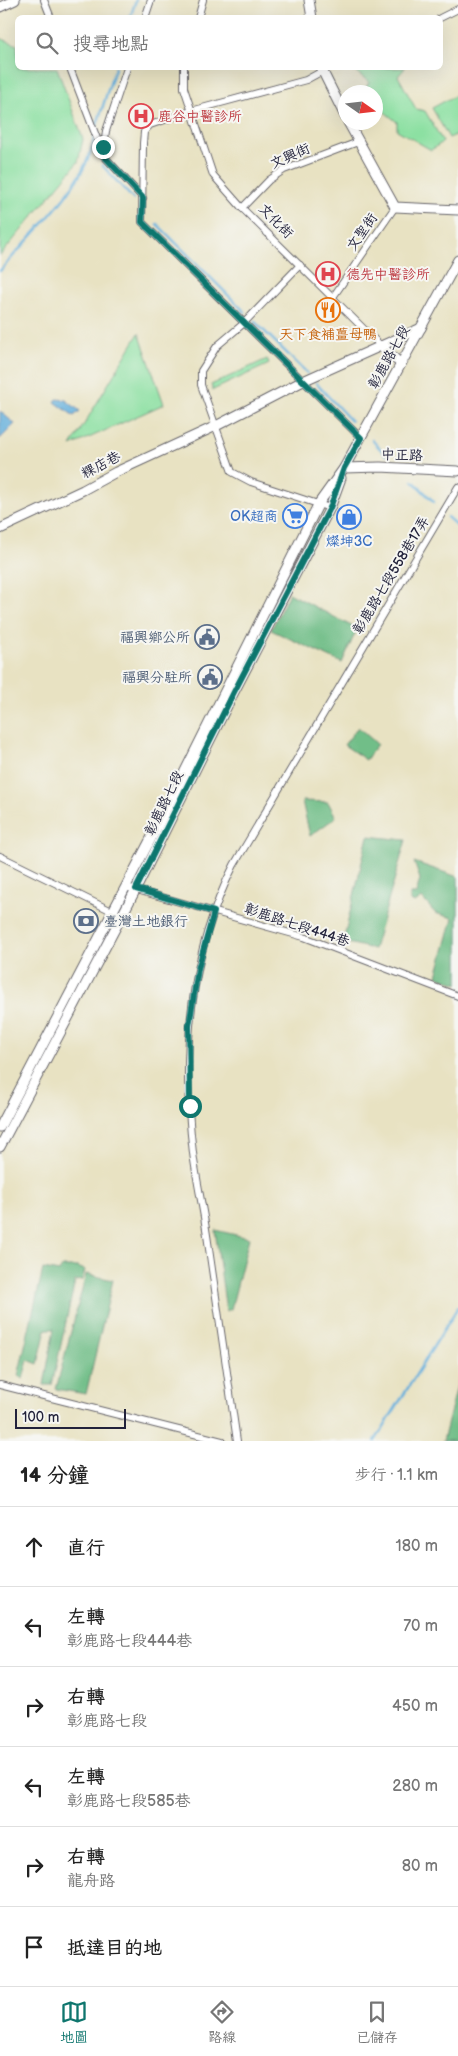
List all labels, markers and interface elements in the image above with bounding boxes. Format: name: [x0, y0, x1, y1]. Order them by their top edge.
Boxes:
search box: [15, 15, 443, 70]
icon: search: [33, 29, 61, 57]
text: 搜尋地點: [73, 33, 149, 56]
north arrow: [338, 85, 383, 130]
hospital icon: 鹿谷中醫診所: [128, 103, 154, 129]
place label: 鹿谷中醫診所: [158, 108, 242, 125]
route end: [92, 136, 115, 159]
street label: 文興街: [267, 140, 313, 172]
street label: 文化街: [255, 200, 297, 242]
street label: 文聖街: [343, 210, 381, 254]
hospital icon: 德先中醫診所: [315, 261, 341, 287]
place label: 德先中醫診所: [346, 266, 430, 283]
restaurant icon: 天下食補薑母鴨: [315, 297, 341, 323]
street label: 彰鹿路七段: [365, 322, 413, 392]
place label: 天下食補薑母鴨: [279, 326, 377, 343]
street label: 中正路: [381, 446, 423, 464]
street label: 粿店巷: [78, 447, 124, 482]
supermarket icon: OK超商: [282, 503, 308, 529]
shop icon: 燦坤3C: [336, 504, 362, 530]
place label: OK超商: [230, 508, 278, 525]
street label: 彰鹿路七段558巷17弄: [349, 513, 433, 637]
place label: 燦坤3C: [326, 533, 372, 550]
public building icon: 福興鄉公所: [194, 624, 220, 650]
place label: 福興鄉公所: [120, 629, 190, 646]
public building icon: 福興分駐所: [197, 664, 223, 690]
place label: 福興分駐所: [122, 669, 192, 686]
street label: 彰鹿路七段: [141, 768, 187, 838]
street label: 彰鹿路七段444巷: [242, 900, 353, 950]
bank icon: 臺灣土地銀行: [73, 908, 99, 934]
place label: 臺灣土地銀行: [104, 913, 188, 930]
route start: [179, 1095, 202, 1118]
scale bar: [15, 1406, 126, 1429]
text: 100 m: [22, 1409, 59, 1426]
text: 14 分鐘: [20, 1463, 89, 1488]
text: 步行 · 1.1 km: [355, 1466, 438, 1485]
icon: ahead: [20, 1533, 48, 1561]
text: 直行: [67, 1537, 105, 1560]
text: 180 m: [396, 1537, 438, 1556]
text: 左轉: [67, 1606, 105, 1629]
icon: left: [20, 1613, 48, 1641]
text: 70 m: [403, 1617, 438, 1636]
text: 彰鹿路七段444巷: [67, 1632, 192, 1651]
text: 右轉: [67, 1686, 105, 1709]
icon: right: [20, 1693, 48, 1721]
text: 450 m: [392, 1697, 438, 1716]
text: 彰鹿路七段: [67, 1712, 147, 1731]
text: 左轉: [67, 1766, 105, 1789]
icon: left: [20, 1773, 48, 1801]
text: 280 m: [392, 1777, 438, 1796]
text: 彰鹿路七段585巷: [67, 1792, 191, 1811]
text: 右轉: [67, 1846, 105, 1869]
icon: right: [20, 1853, 48, 1881]
text: 80 m: [402, 1857, 438, 1876]
text: 龍舟路: [67, 1872, 115, 1891]
icon: arrive: [20, 1933, 48, 1961]
text: 抵達目的地: [67, 1937, 162, 1960]
tab: 地圖: [60, 1998, 88, 2046]
tab: 路線: [208, 1998, 236, 2046]
tab: 已儲存: [356, 1998, 398, 2046]

